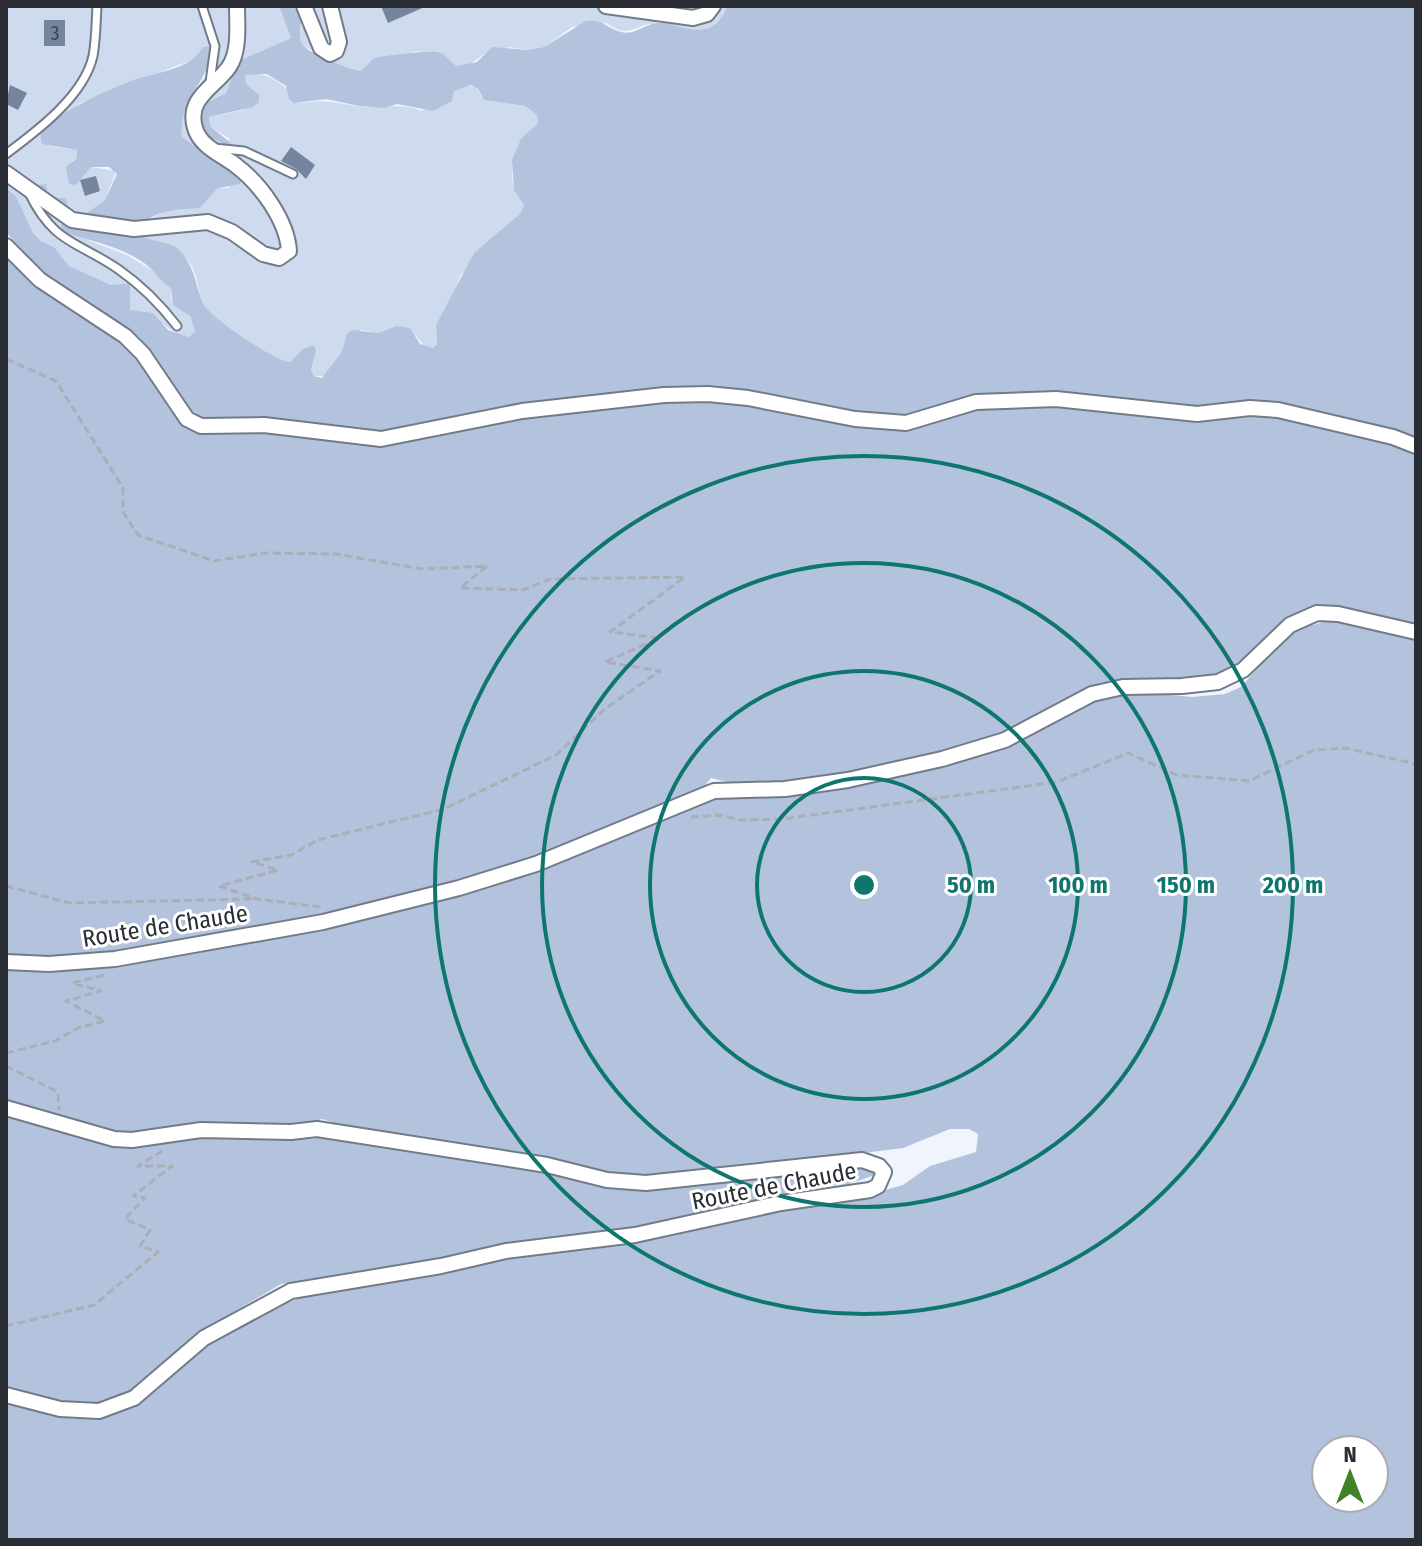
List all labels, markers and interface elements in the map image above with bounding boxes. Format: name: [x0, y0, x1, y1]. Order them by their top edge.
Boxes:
house number: 3: [50, 21, 60, 45]
centre of rings: [850, 871, 878, 899]
text: 50 m: [947, 871, 995, 899]
text: 100 m: [1048, 871, 1108, 899]
text: 150 m: [1157, 871, 1215, 899]
text: 200 m: [1262, 871, 1323, 899]
street label: Route de Chaude: [80, 899, 250, 953]
street label: Route de Chaude: [689, 1156, 859, 1216]
north arrow: [1310, 1434, 1390, 1514]
text: N: [1343, 1441, 1357, 1468]

